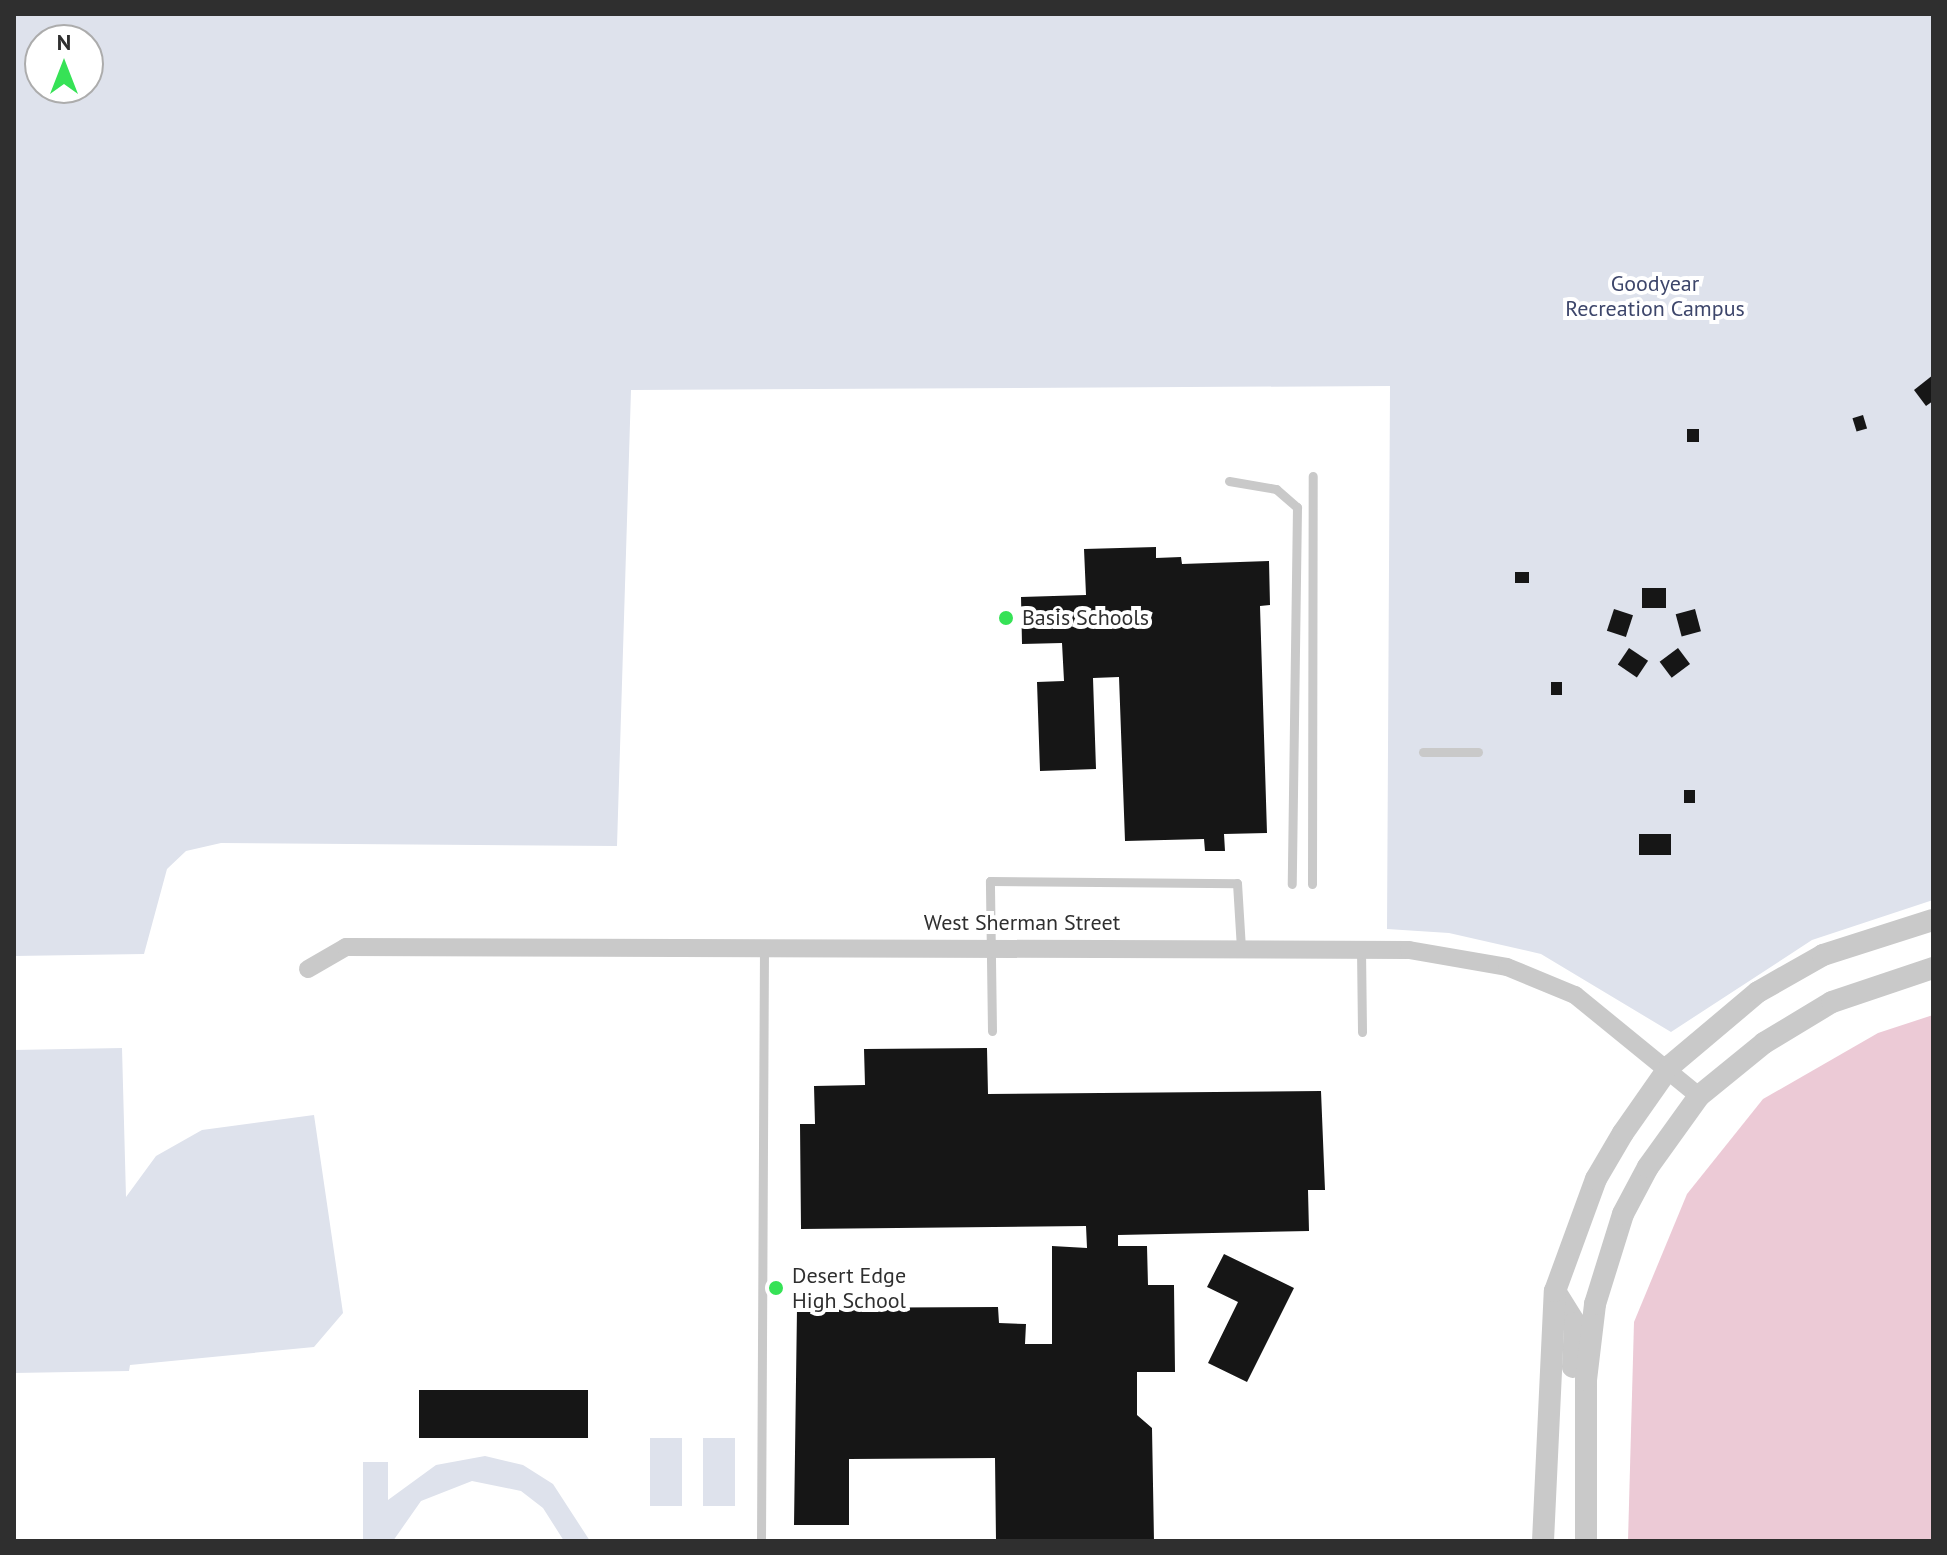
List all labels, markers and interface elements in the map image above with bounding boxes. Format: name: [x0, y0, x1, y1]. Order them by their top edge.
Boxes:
north arrow: [24, 24, 104, 104]
text: N: [57, 28, 71, 56]
park label: Goodyear Recreation Campus: [1565, 270, 1745, 322]
place label: Basis Schools: [1022, 605, 1149, 631]
marker: Basis Schools: [997, 609, 1015, 627]
street label: West Sherman Street: [924, 910, 1120, 936]
place label: Desert Edge High School: [792, 1262, 906, 1314]
marker: Desert Edge High School: [767, 1279, 785, 1297]

